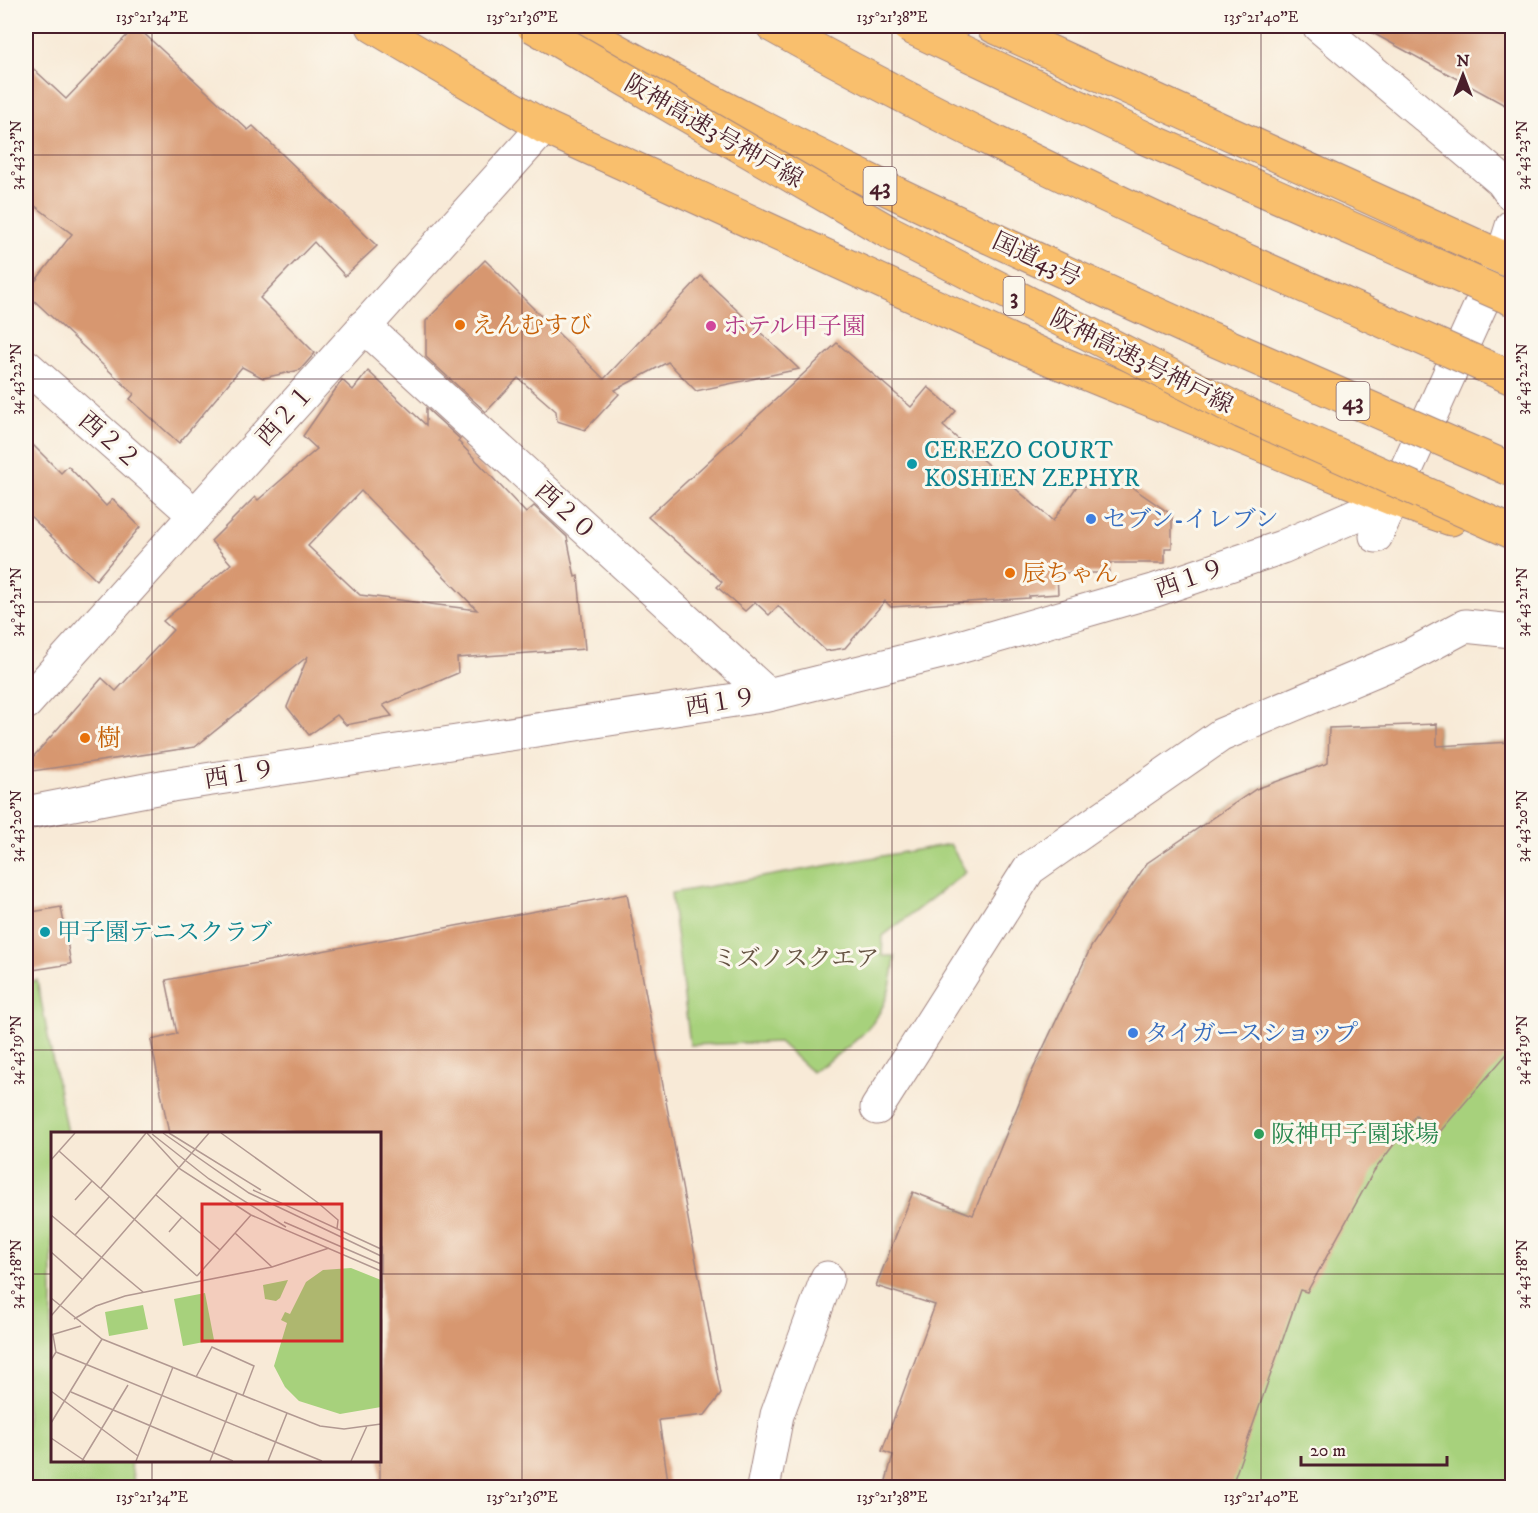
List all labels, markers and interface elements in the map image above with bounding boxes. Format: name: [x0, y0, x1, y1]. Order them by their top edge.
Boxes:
text: 135°21'34"E: [116, 8, 189, 27]
text: 135°21'36"E: [486, 8, 558, 27]
text: 135°21'38"E: [856, 8, 928, 27]
text: 135°21'40"E: [1224, 8, 1299, 27]
north arrow: [1433, 45, 1493, 105]
text: N: [1456, 51, 1470, 71]
street label: 阪神高速3号神戸線: [619, 69, 808, 195]
text: 34°43'23"N: [7, 120, 26, 190]
text: 34°43'23"N: [1513, 120, 1532, 190]
road number: 43: [864, 167, 896, 205]
street label: 国道43号: [987, 226, 1086, 294]
road number: 3: [1004, 277, 1024, 315]
street label: 阪神高速3号神戸線: [1045, 303, 1238, 421]
place label: えんむすび: [472, 311, 592, 341]
place label: ホテル甲子園: [723, 312, 866, 342]
marker: えんむすび: [453, 318, 467, 332]
marker: ホテル甲子園: [704, 319, 718, 333]
text: 34°43'22"N: [7, 343, 26, 415]
text: 34°43'22"N: [1513, 343, 1532, 415]
street label: 西２１: [251, 379, 321, 452]
road number: 43: [1336, 382, 1370, 420]
street label: 西２２: [72, 406, 146, 476]
place label: CEREZO COURT KOSHIEN ZEPHYR: [924, 436, 1140, 494]
marker: CEREZO COURT KOSHIEN ZEPHYR: [905, 457, 919, 471]
street label: 西２０: [529, 477, 602, 547]
place label: セブン-イレブン: [1103, 505, 1279, 535]
marker: セブン-イレブン: [1084, 512, 1098, 526]
street label: 西１９: [1151, 553, 1229, 605]
place label: 辰ちゃん: [1022, 559, 1118, 589]
marker: 辰ちゃん: [1003, 566, 1017, 580]
text: 34°43'21"N: [7, 567, 26, 637]
text: 34°43'21"N: [1513, 567, 1532, 637]
street label: 西１９: [683, 683, 759, 723]
place label: 樹: [97, 724, 121, 754]
marker: 樹: [78, 731, 92, 745]
street label: 西１９: [202, 755, 278, 795]
text: 34°43'20"N: [7, 790, 26, 862]
text: 34°43'20"N: [1513, 790, 1532, 862]
place label: 甲子園テニスクラブ: [57, 918, 272, 948]
marker: 甲子園テニスクラブ: [38, 925, 52, 939]
park label: ミズノスクエア: [713, 944, 879, 974]
text: 34°43'19"N: [7, 1015, 26, 1085]
text: 34°43'19"N: [1513, 1015, 1532, 1085]
place label: タイガースショップ: [1145, 1019, 1358, 1049]
marker: タイガースショップ: [1126, 1026, 1140, 1040]
place label: 阪神甲子園球場: [1271, 1120, 1439, 1150]
marker: 阪神甲子園球場: [1252, 1127, 1266, 1141]
inset map: [51, 1132, 381, 1462]
text: 34°43'18"N: [7, 1239, 26, 1309]
text: 34°43'18"N: [1513, 1239, 1532, 1309]
scale bar: [1301, 1429, 1446, 1467]
text: 20 m: [1310, 1440, 1346, 1462]
text: 135°21'34"E: [116, 1488, 189, 1507]
text: 135°21'36"E: [486, 1488, 558, 1507]
text: 135°21'38"E: [856, 1488, 928, 1507]
text: 135°21'40"E: [1224, 1488, 1299, 1507]

